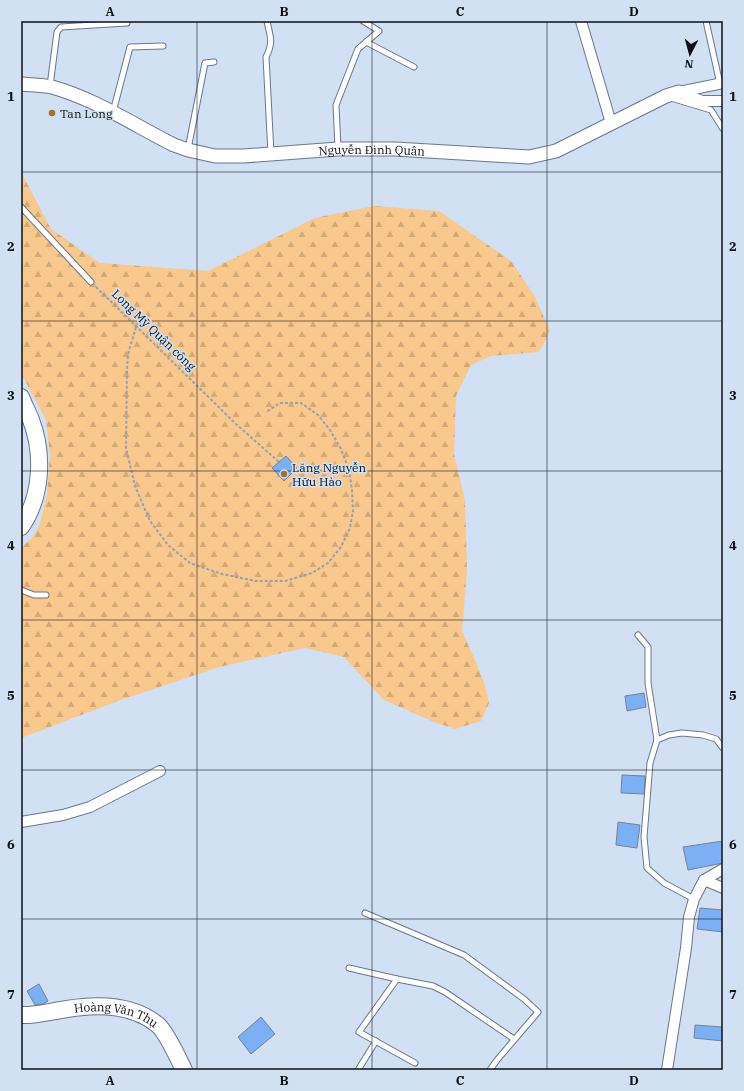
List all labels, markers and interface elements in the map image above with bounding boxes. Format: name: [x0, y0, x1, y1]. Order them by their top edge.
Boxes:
text: A: [105, 3, 115, 20]
text: B: [279, 3, 289, 20]
text: C: [456, 3, 465, 20]
text: D: [629, 3, 639, 20]
north arrow: [670, 34, 710, 74]
text: N: [684, 56, 694, 71]
text: 1: [7, 88, 15, 105]
text: 1: [729, 88, 737, 105]
place label: Tan Long: [60, 106, 113, 121]
marker: Tan Long: [47, 108, 57, 118]
street label: Nguyễn Đình Quân: [318, 141, 426, 158]
text: 2: [7, 238, 15, 255]
text: 2: [729, 238, 737, 255]
street label: Long Mỹ Quận công: [109, 286, 199, 374]
text: 3: [7, 387, 15, 404]
text: 3: [729, 387, 737, 404]
place label: Lăng Nguyễn Hữu Hào: [292, 460, 366, 489]
marker: Lăng Nguyễn Hữu Hào: [279, 469, 289, 479]
text: 4: [7, 537, 15, 554]
text: 4: [729, 537, 737, 554]
text: 5: [7, 687, 15, 704]
text: 5: [729, 687, 737, 704]
text: 6: [7, 836, 15, 853]
text: 6: [729, 836, 737, 853]
text: 7: [7, 986, 15, 1003]
text: 7: [729, 986, 737, 1003]
street label: Hoàng Văn Thụ: [73, 999, 162, 1030]
text: A: [105, 1072, 115, 1089]
text: B: [279, 1072, 289, 1089]
text: C: [456, 1072, 465, 1089]
text: D: [629, 1072, 639, 1089]

